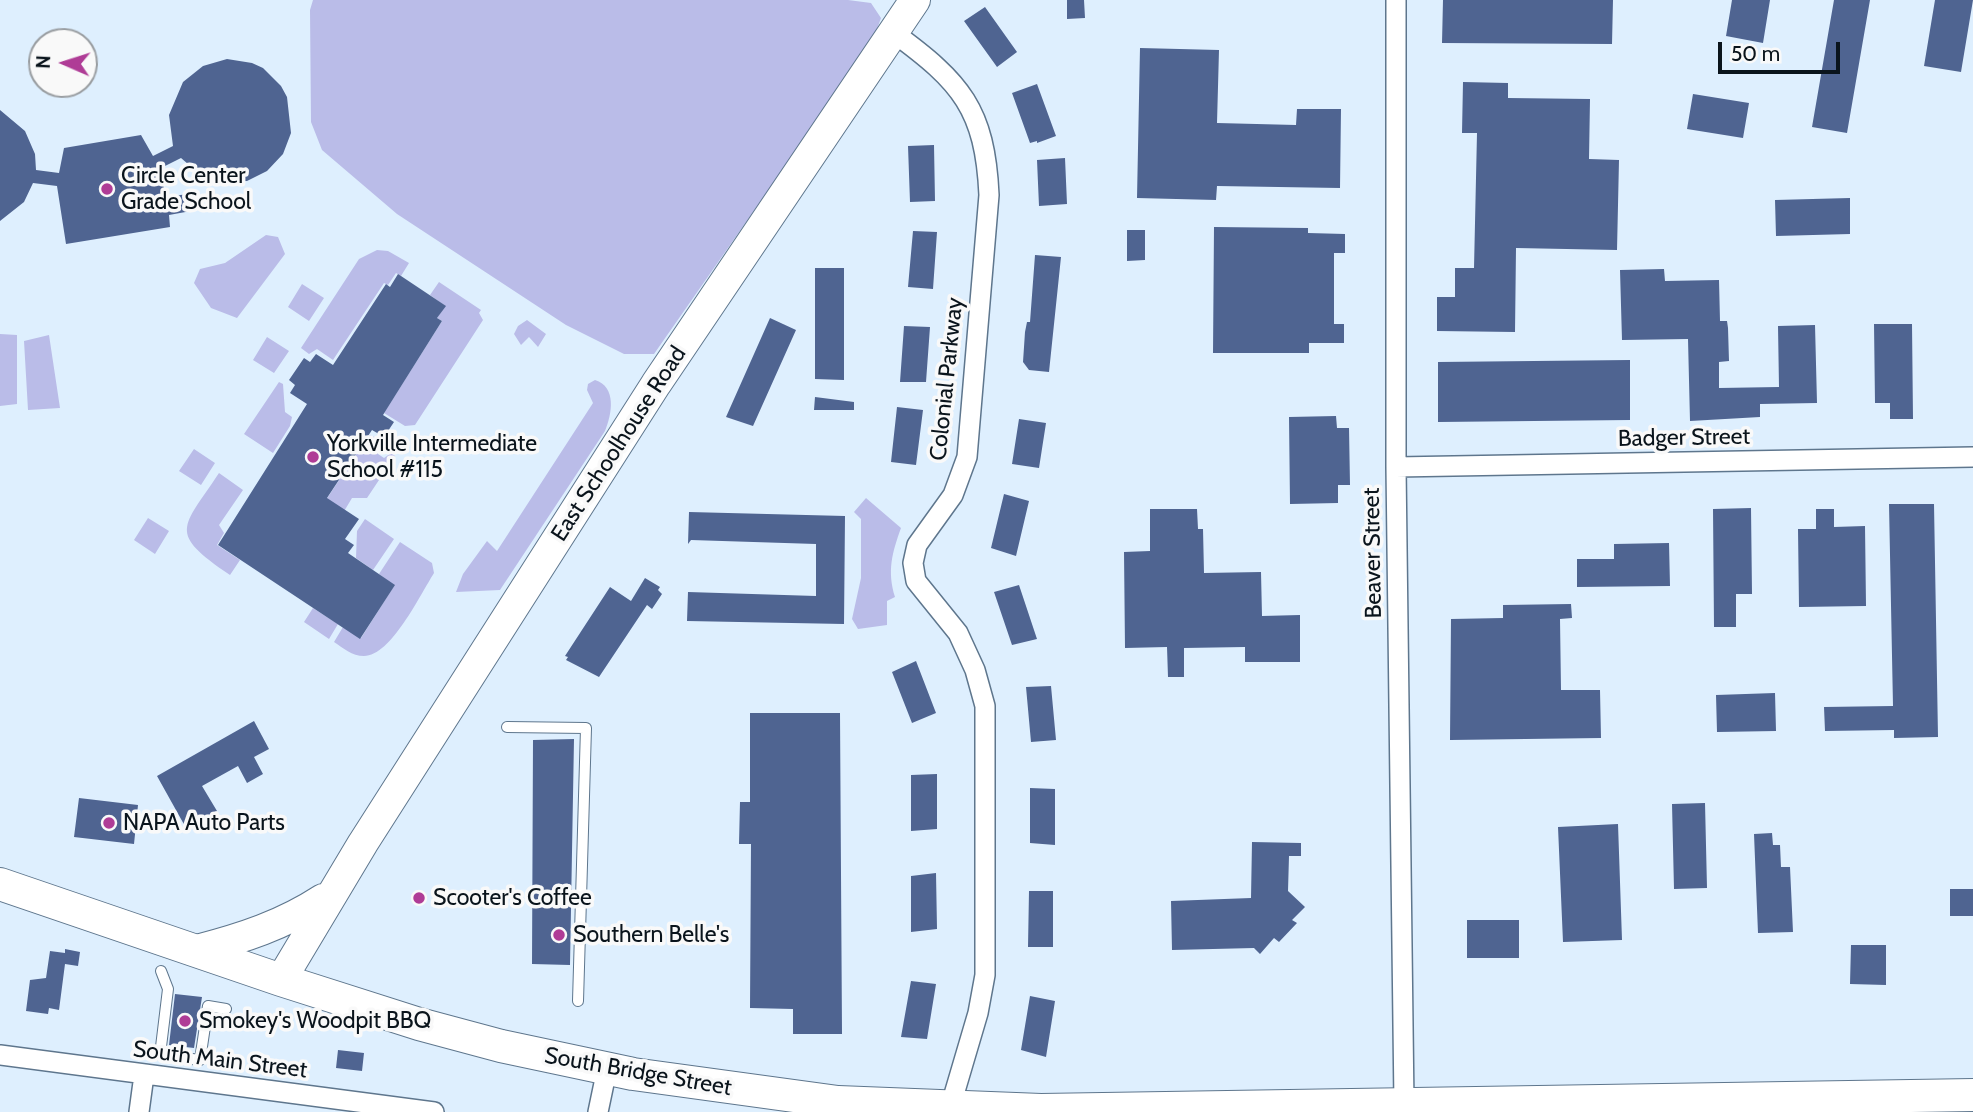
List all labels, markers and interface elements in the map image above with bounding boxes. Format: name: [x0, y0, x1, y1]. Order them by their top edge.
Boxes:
north arrow: [28, 28, 98, 98]
scale bar: [1721, 28, 1843, 72]
text: 50 m: [1731, 41, 1780, 66]
text: N: [32, 55, 55, 69]
place label: Circle Center Grade School: [121, 162, 251, 216]
marker: Circle Center Grade School: [99, 181, 115, 197]
street label: Colonial Parkway: [925, 296, 969, 462]
street label: East Schoolhouse Road: [546, 341, 692, 547]
street label: Badger Street: [1618, 423, 1750, 453]
place label: Yorkville Intermediate School #115: [327, 430, 537, 484]
marker: Yorkville Intermediate School #115: [305, 449, 321, 465]
street label: Beaver Street: [1358, 487, 1388, 619]
place label: NAPA Auto Parts: [123, 809, 285, 837]
marker: NAPA Auto Parts: [101, 815, 117, 831]
place label: Scooter's Coffee: [433, 884, 592, 912]
marker: Scooter's Coffee: [411, 890, 427, 906]
place label: Southern Belle's: [573, 921, 729, 949]
marker: Southern Belle's: [551, 927, 567, 943]
place label: Smokey's Woodpit BBQ: [199, 1007, 431, 1035]
marker: Smokey's Woodpit BBQ: [177, 1013, 193, 1029]
street label: South Main Street: [131, 1036, 309, 1084]
street label: South Bridge Street: [542, 1042, 734, 1102]

